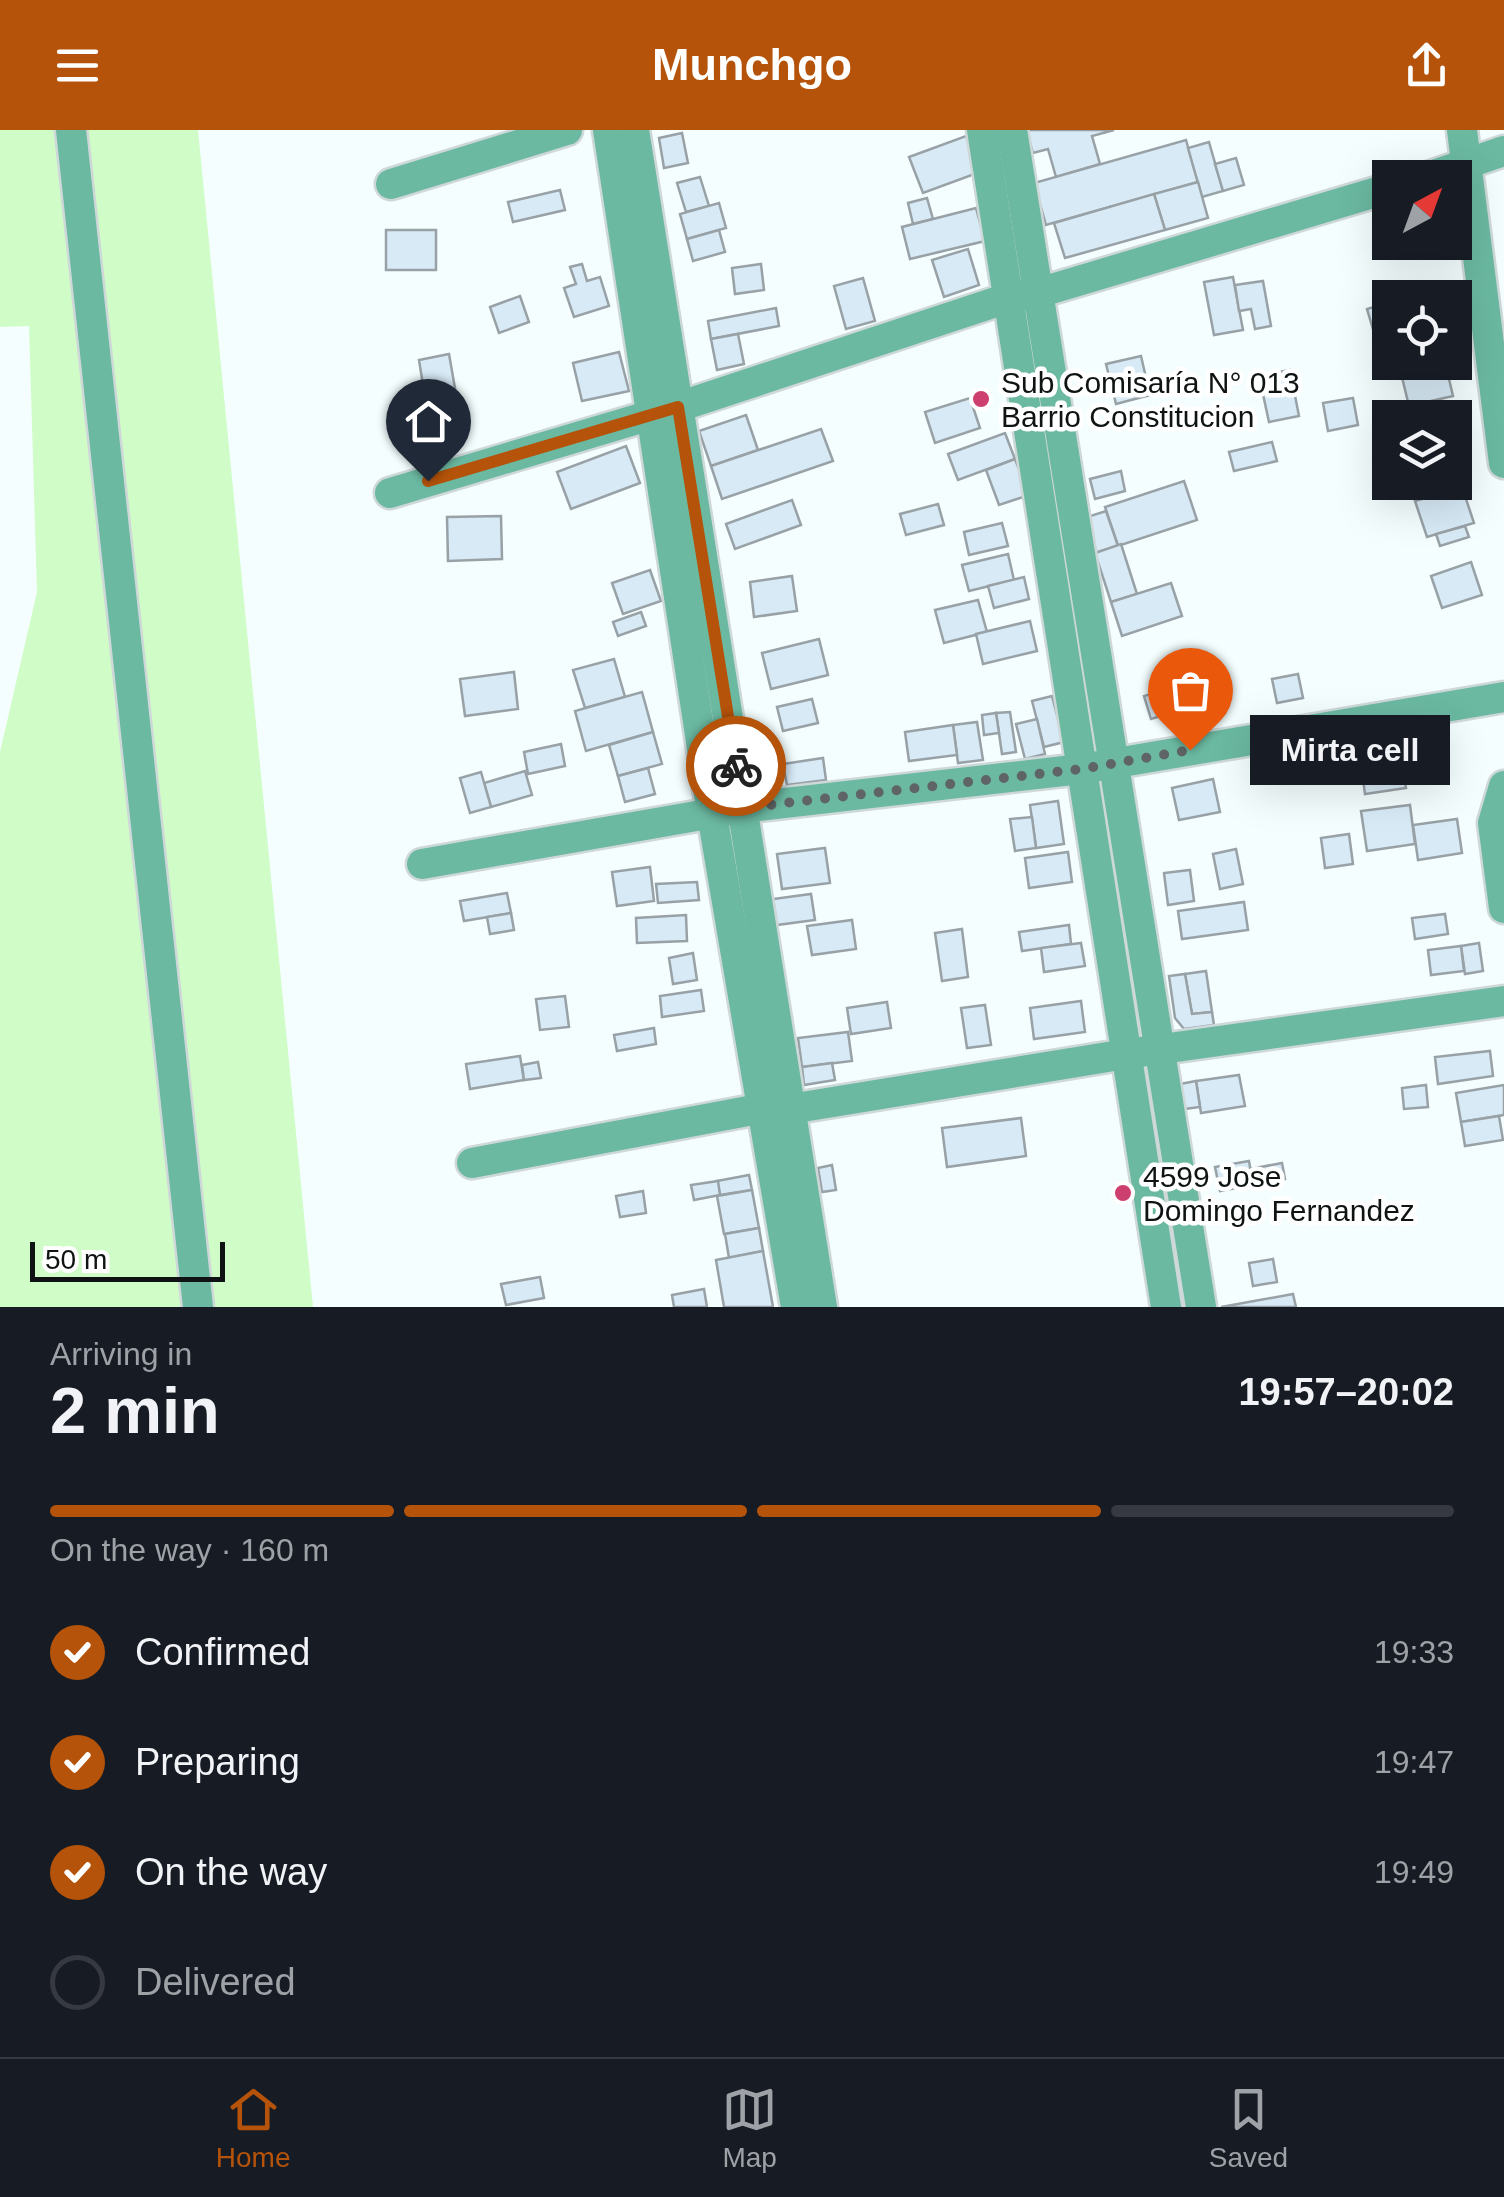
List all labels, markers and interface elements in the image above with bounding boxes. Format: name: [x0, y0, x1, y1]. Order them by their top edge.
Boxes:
icon: menu: [50, 38, 105, 93]
icon: share: [1399, 38, 1454, 93]
text: Munchgo: [652, 39, 852, 90]
north arrow: [1372, 160, 1472, 260]
map controls: [1372, 160, 1472, 500]
button: locate: [1372, 280, 1472, 380]
place label: Sub Comisaría N° 013 Barrio Constitucion: [1001, 366, 1300, 433]
pin: [386, 379, 471, 482]
marker: Sub Comisaría N° 013 Barrio Constitucion: [970, 388, 992, 410]
icon: home: [401, 394, 456, 449]
button: layers: [1372, 400, 1472, 500]
pin: [1148, 648, 1233, 751]
icon: bag: [1163, 663, 1218, 718]
callout: Mirta cell: [1250, 715, 1450, 785]
courier: [686, 716, 786, 816]
text: Mirta cell: [1281, 732, 1419, 768]
icon: bike: [709, 739, 764, 794]
place label: 4599 Jose Domingo Fernandez: [1143, 1160, 1415, 1227]
marker: 4599 Jose Domingo Fernandez: [1112, 1182, 1134, 1204]
scale bar: [30, 1237, 225, 1282]
text: 50 m: [45, 1244, 107, 1275]
text: Arriving in: [50, 1336, 192, 1372]
text: 19:57–20:02: [1238, 1371, 1454, 1413]
text: 2 min: [50, 1374, 220, 1447]
text: On the way · 160 m: [50, 1532, 329, 1568]
icon: check: [50, 1625, 105, 1680]
text: Confirmed: [135, 1631, 310, 1673]
text: 19:33: [1374, 1634, 1454, 1670]
icon: check: [50, 1735, 105, 1790]
text: Preparing: [135, 1741, 300, 1783]
text: 19:47: [1374, 1744, 1454, 1780]
icon: check: [50, 1845, 105, 1900]
text: On the way: [135, 1851, 327, 1893]
text: 19:49: [1374, 1854, 1454, 1890]
text: Delivered: [135, 1961, 296, 2003]
tab: Home: [216, 2082, 291, 2174]
tab: Map: [722, 2082, 777, 2174]
tab: Saved: [1209, 2082, 1288, 2174]

